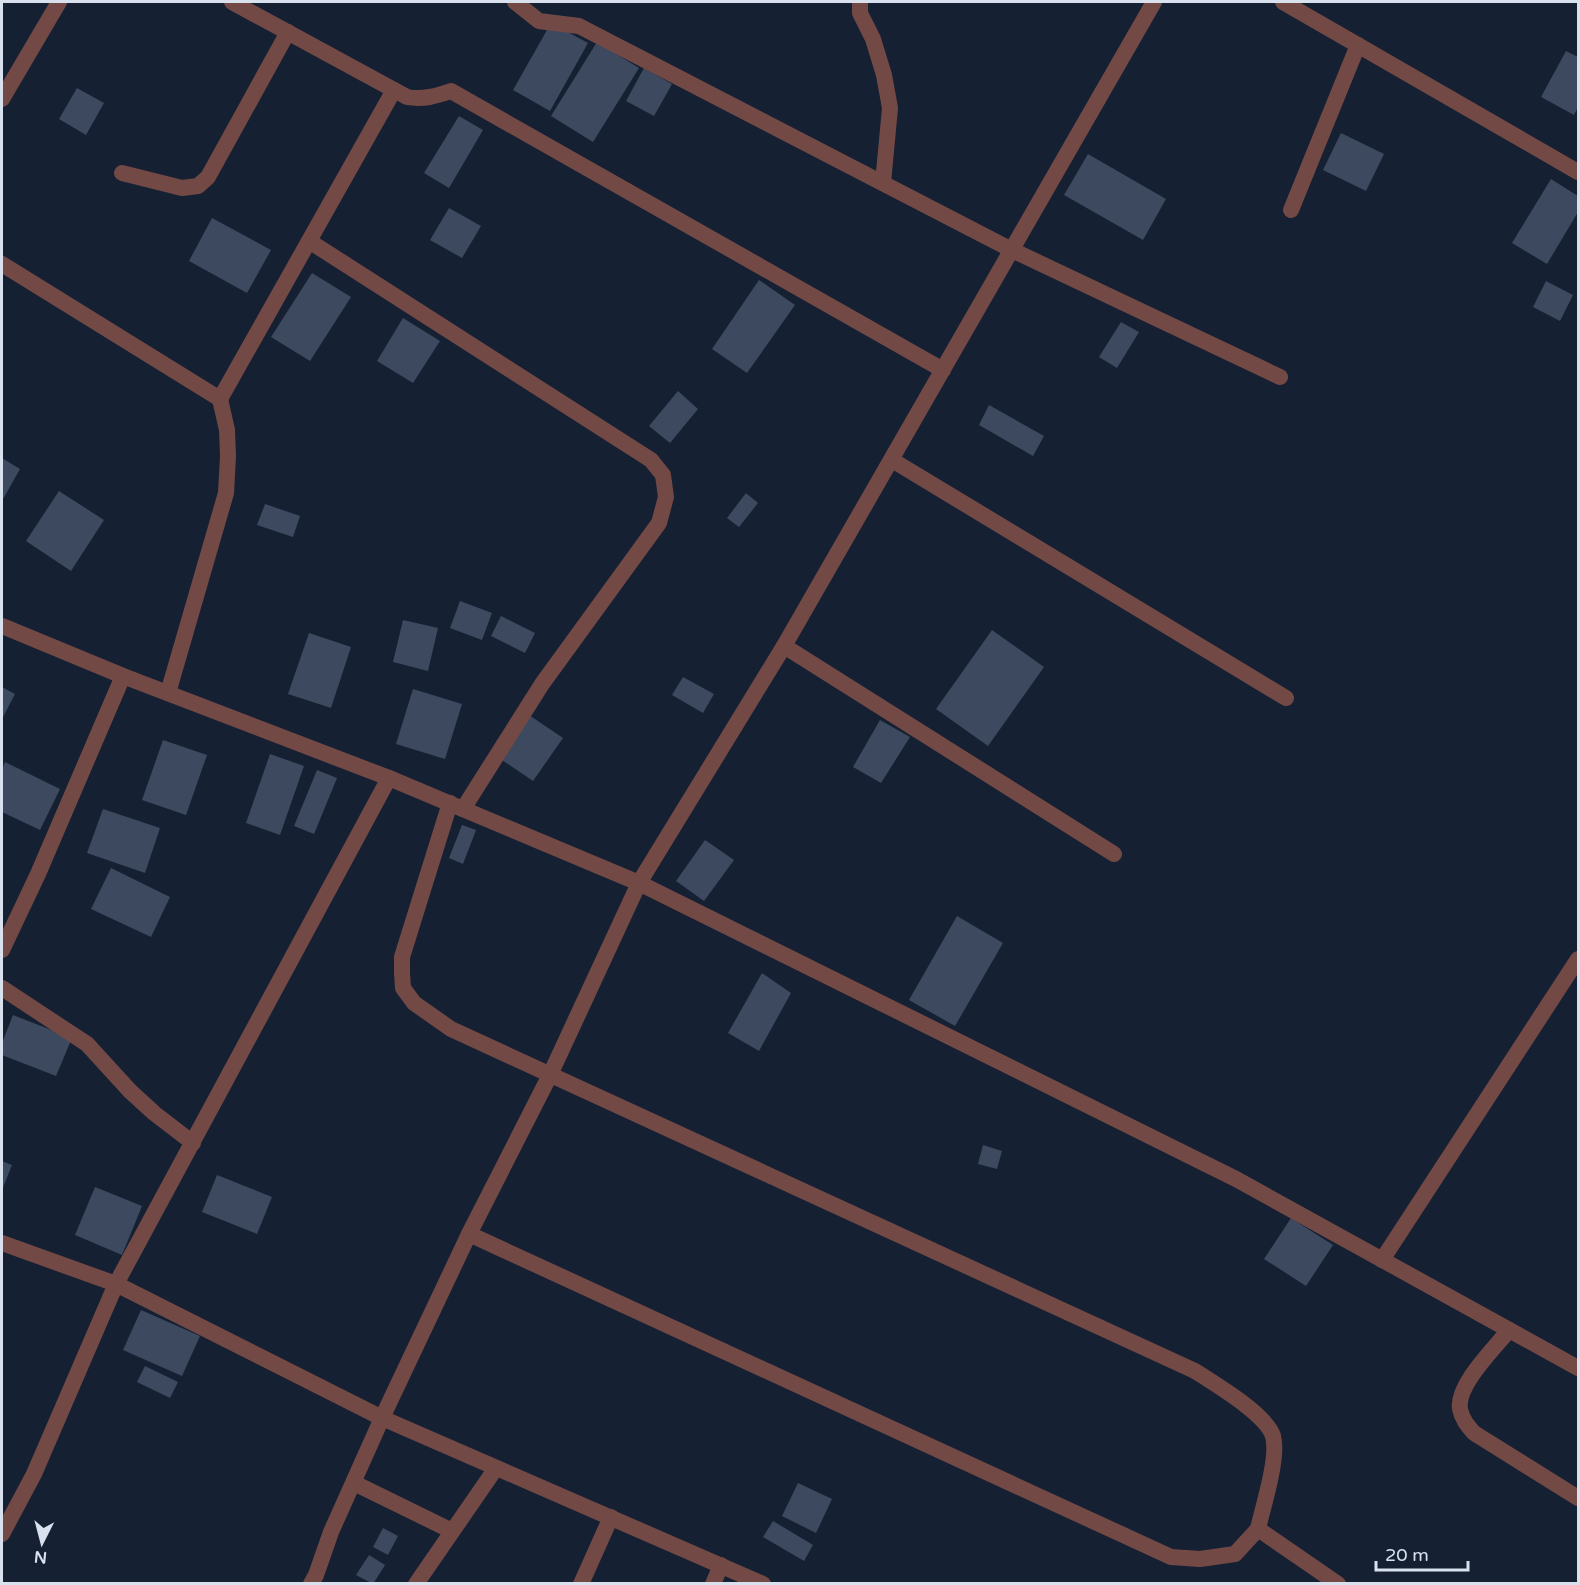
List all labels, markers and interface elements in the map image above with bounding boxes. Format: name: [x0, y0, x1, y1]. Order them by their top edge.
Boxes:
north arrow: [12, 1513, 72, 1573]
scale bar: [1376, 1534, 1468, 1572]
text: 20 m: [1385, 1544, 1429, 1566]
text: N: [33, 1546, 48, 1568]

